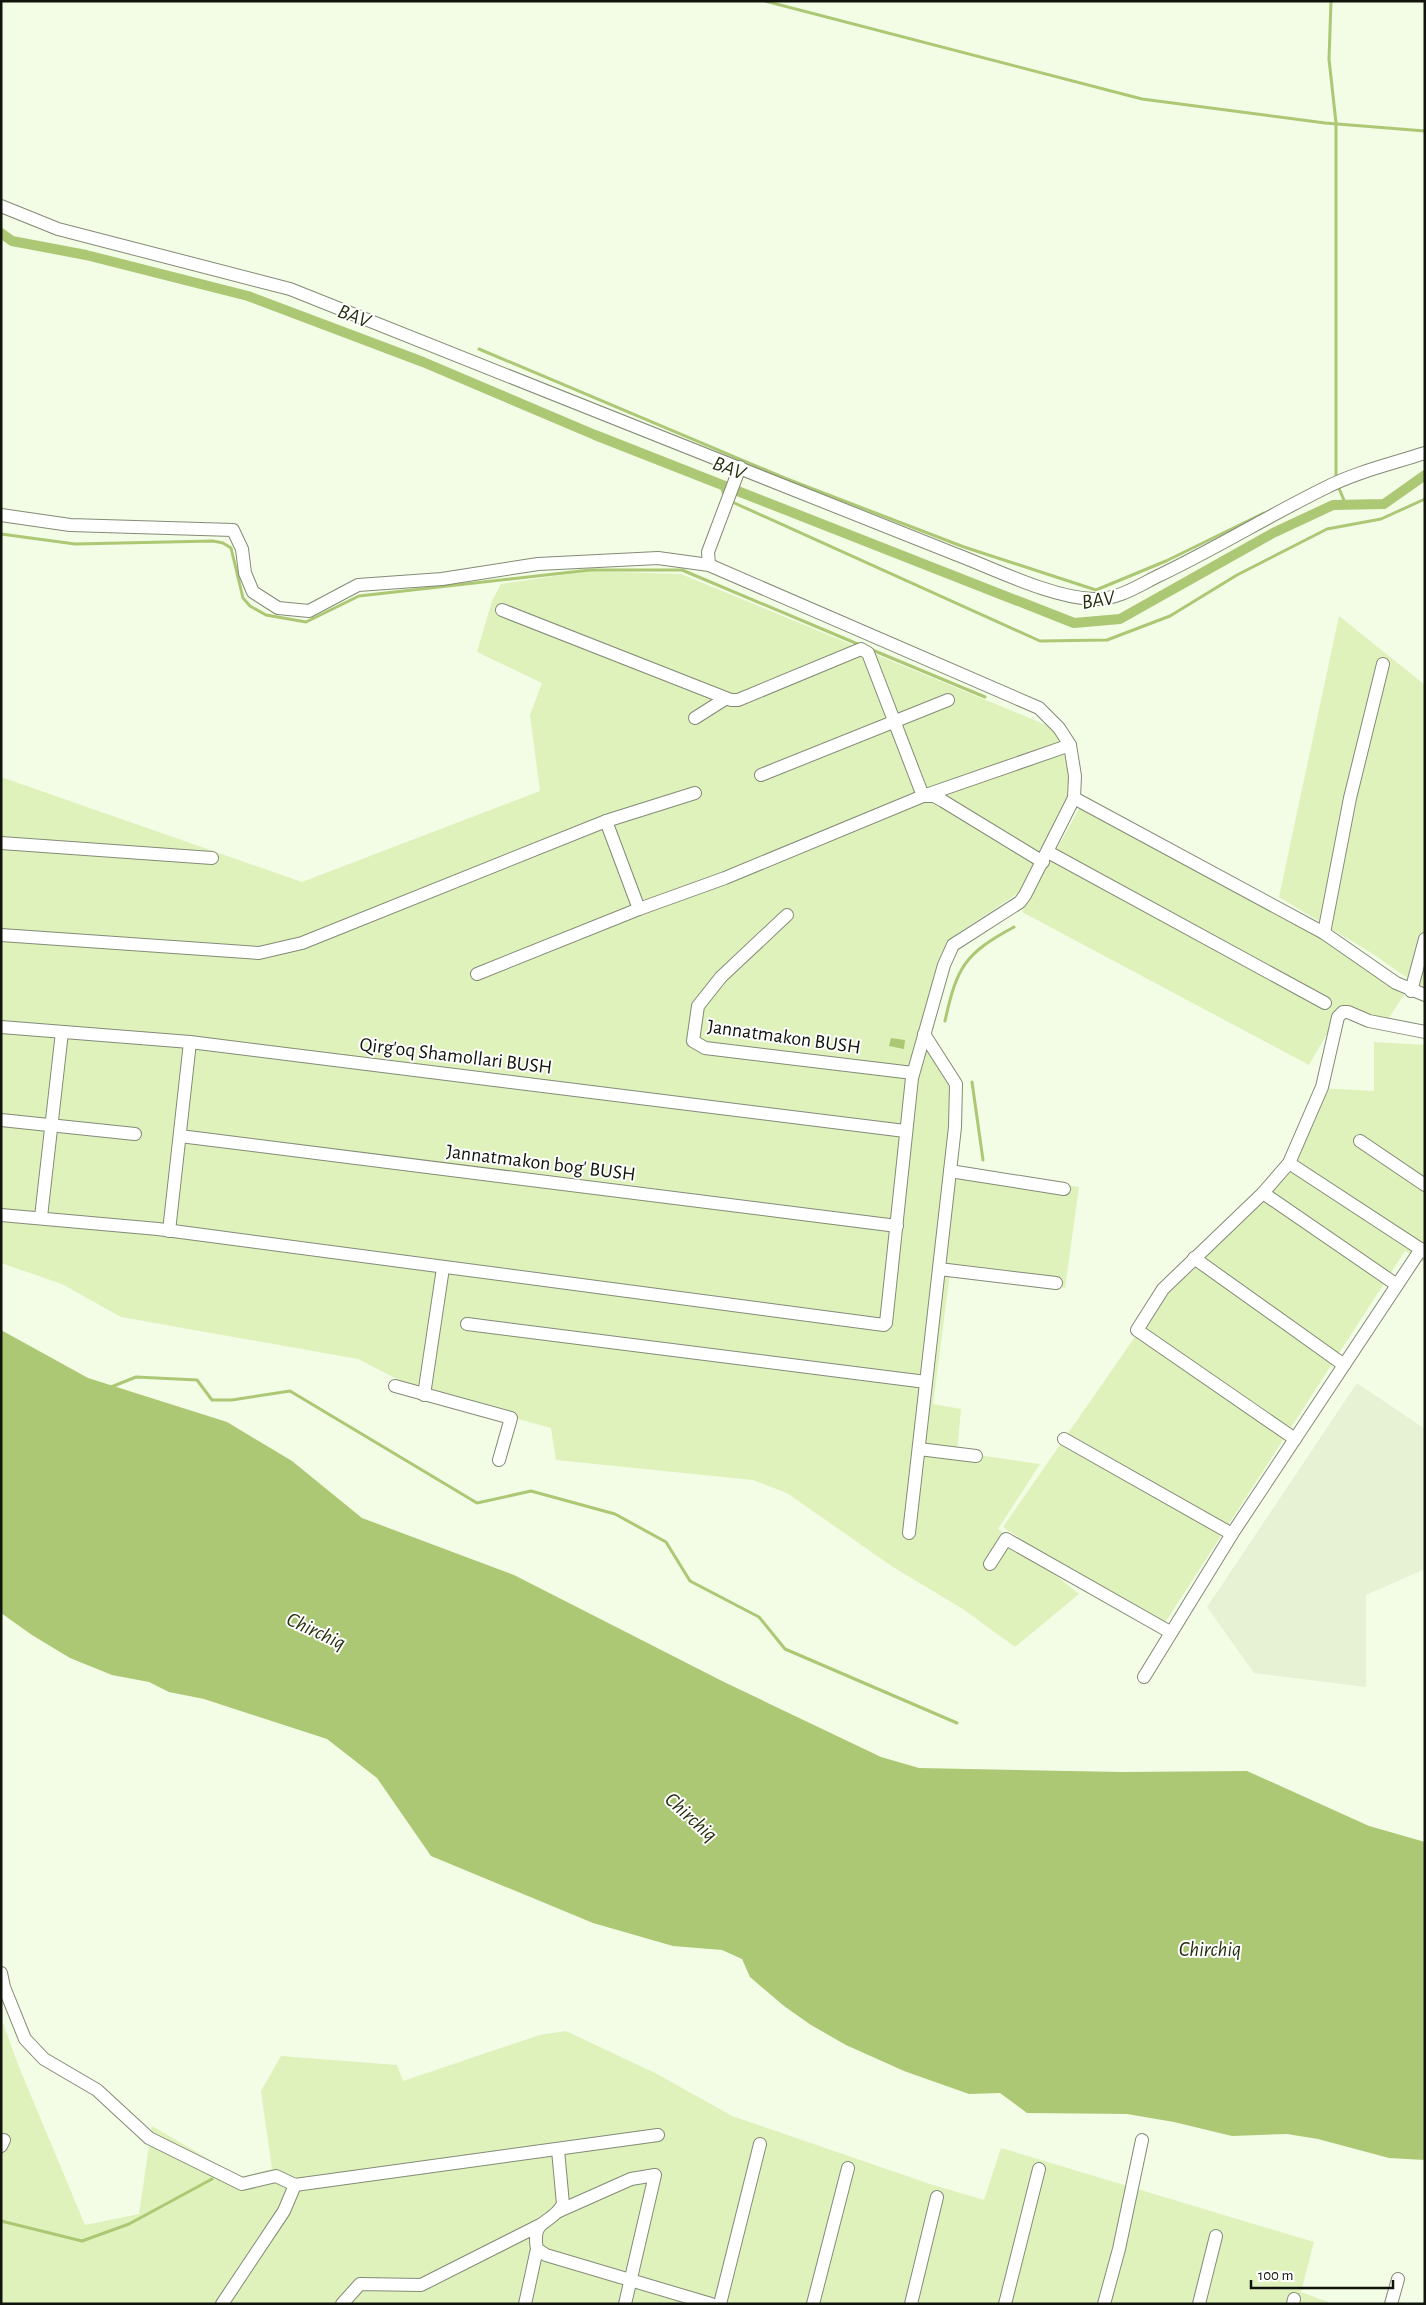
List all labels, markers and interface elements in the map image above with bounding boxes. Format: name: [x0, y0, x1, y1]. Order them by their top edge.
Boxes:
water label: BAV: [335, 300, 375, 332]
water label: BAV: [710, 452, 750, 484]
water label: BAV: [1080, 587, 1118, 613]
street label: Jannatmakon BUSH: [706, 1016, 862, 1058]
street label: Qirg'oq Shamollari BUSH: [359, 1034, 553, 1078]
street label: Jannatmakon bog' BUSH: [445, 1141, 637, 1185]
water label: Chirchiq: [283, 1608, 349, 1654]
water label: Chirchiq: [661, 1788, 721, 1846]
water label: Chirchiq: [1179, 1939, 1241, 1960]
scale bar: [1251, 2258, 1394, 2290]
text: 100 m: [1258, 2268, 1293, 2283]

